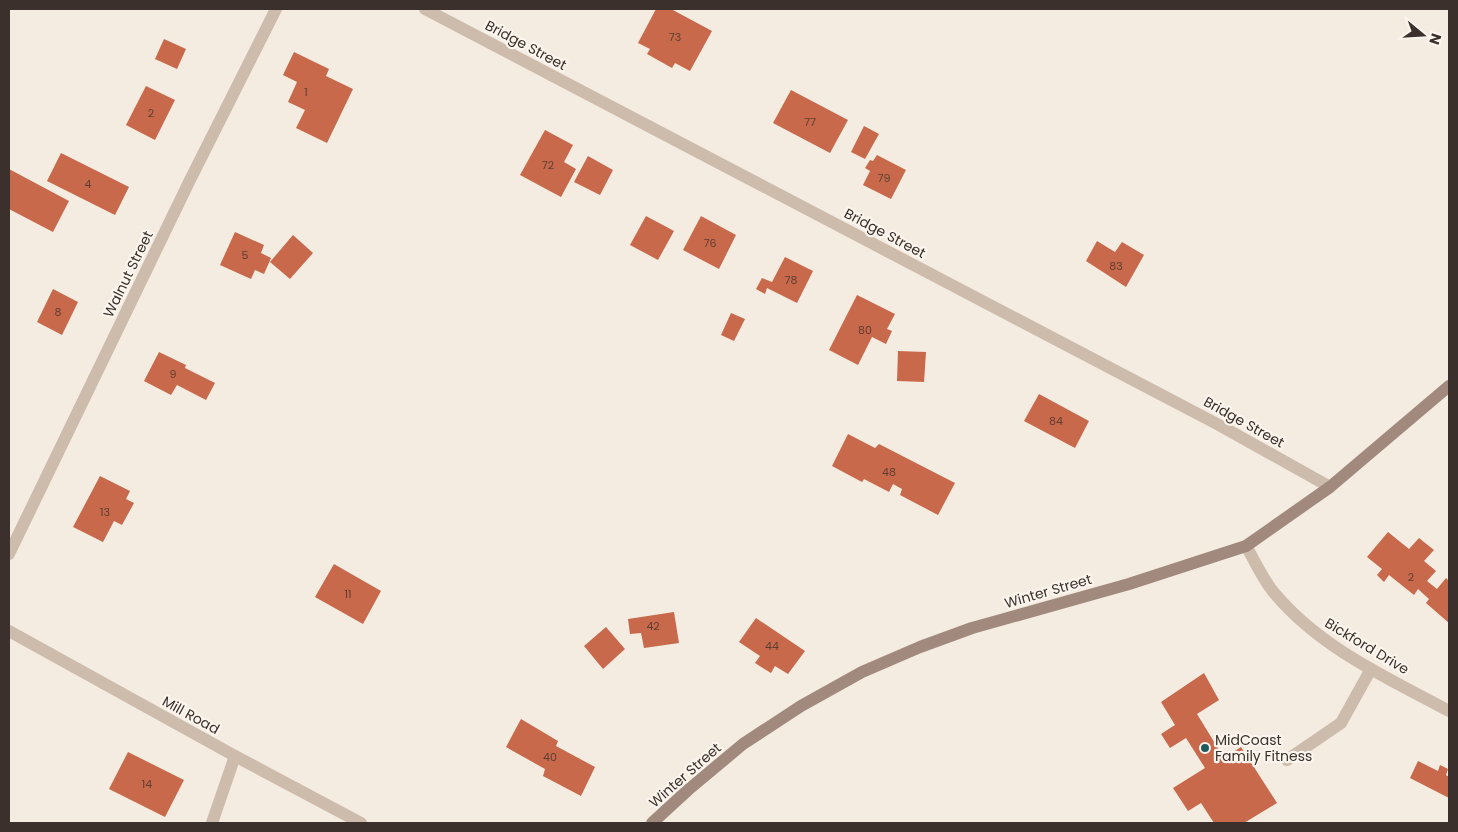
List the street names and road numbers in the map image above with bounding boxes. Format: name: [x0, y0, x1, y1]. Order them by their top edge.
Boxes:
street label: Bridge Street: [482, 15, 570, 75]
street label: Bridge Street: [841, 203, 929, 263]
street label: Walnut Street: [98, 227, 158, 321]
street label: Bridge Street: [1200, 392, 1288, 452]
street label: Winter Street: [1002, 569, 1094, 613]
street label: Bickford Drive: [1321, 613, 1413, 679]
street label: Mill Road: [159, 691, 223, 739]
street label: Winter Street: [645, 738, 725, 812]

